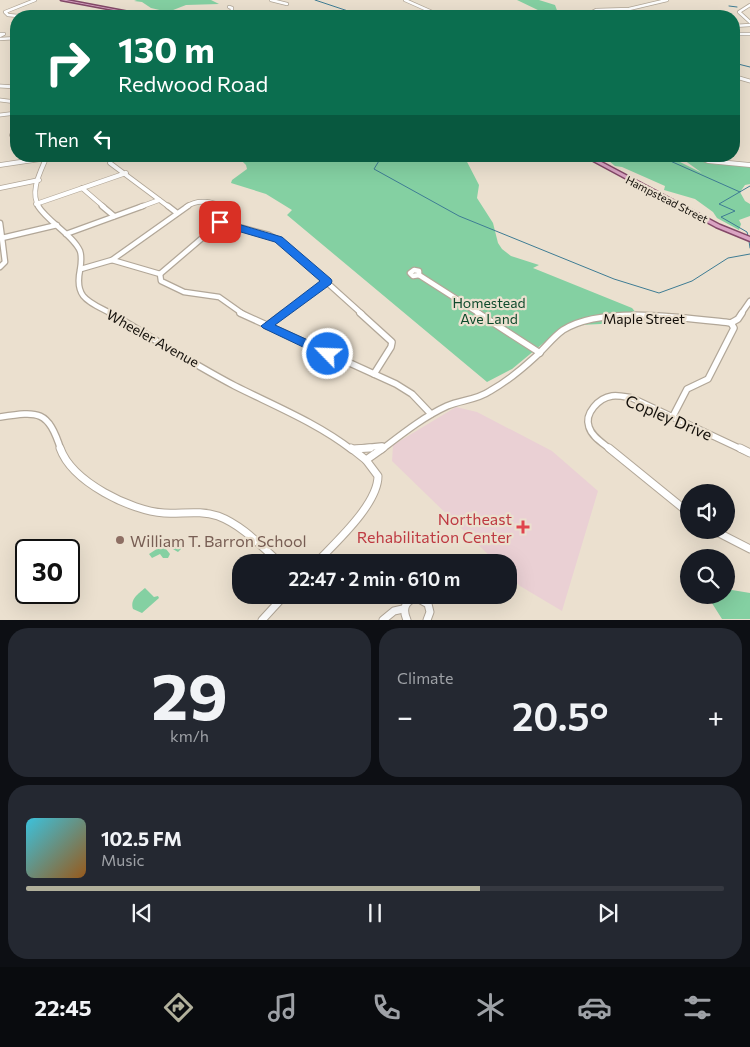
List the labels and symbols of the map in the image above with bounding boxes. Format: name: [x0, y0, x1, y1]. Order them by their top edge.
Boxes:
street label: Hampstead Street: [624, 173, 711, 226]
pin: [199, 201, 241, 243]
park label: Homestead Ave Land: [452, 294, 526, 327]
street label: Wheeler Avenue: [104, 306, 202, 370]
street label: Maple Street: [603, 310, 685, 327]
position arrow: [301, 327, 353, 379]
street label: Copley Drive: [623, 390, 715, 444]
place label: Northeast Rehabilitation Center: [357, 509, 513, 546]
marker: Northeast Rehabilitation Center: [516, 520, 530, 534]
place label: William T. Barron School: [130, 531, 307, 550]
marker: William T. Barron School: [114, 534, 126, 546]
speed limit sign: 30: [15, 539, 80, 604]

